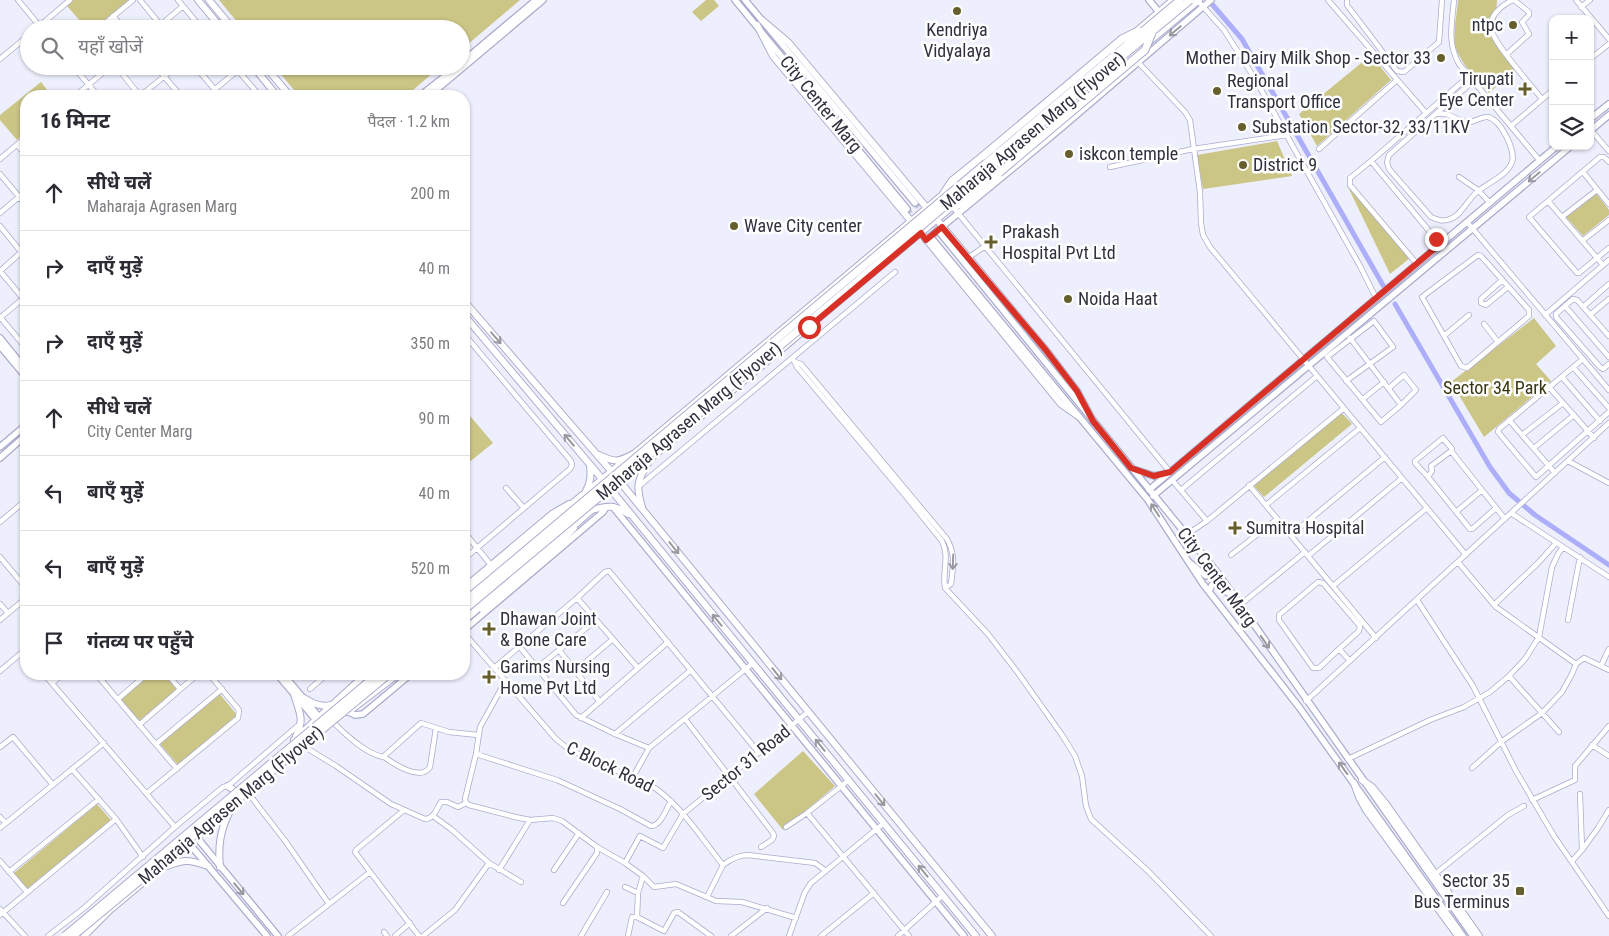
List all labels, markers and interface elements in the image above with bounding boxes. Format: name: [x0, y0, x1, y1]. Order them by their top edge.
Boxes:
marker: Kendriya Vidyalaya: [951, 5, 963, 17]
place label: ntpc: [1472, 14, 1503, 35]
map controls: [1549, 15, 1594, 150]
button: +: [1549, 15, 1594, 60]
place label: Kendriya Vidyalaya: [923, 19, 991, 61]
marker: ntpc: [1507, 19, 1519, 31]
search box: [20, 20, 470, 75]
one-way arrow: [1168, 25, 1181, 37]
icon: search: [38, 34, 66, 62]
text: यहाँ खोजें: [78, 35, 143, 58]
street label: Maharaja Agrasen Marg (Flyover): [936, 47, 1130, 215]
place label: Mother Dairy Milk Shop - Sector 33: [1186, 47, 1431, 68]
street label: City Center Marg: [776, 51, 867, 156]
marker: Mother Dairy Milk Shop - Sector 33: [1435, 52, 1447, 64]
button: −: [1549, 60, 1594, 105]
place label: Tirupati Eye Center: [1439, 68, 1515, 110]
place label: Regional Transport Office: [1227, 70, 1341, 112]
marker: Tirupati Eye Center: [1518, 82, 1532, 96]
marker: Regional Transport Office: [1211, 85, 1223, 97]
button: layers: [1549, 105, 1594, 150]
text: 16 मिनट: [40, 109, 110, 133]
text: पैदल · 1.2 km: [367, 112, 450, 131]
place label: Substation Sector-32, 33/11KV: [1252, 116, 1470, 137]
marker: Substation Sector-32, 33/11KV: [1236, 121, 1248, 133]
place label: iskcon temple: [1079, 143, 1178, 164]
marker: iskcon temple: [1063, 148, 1075, 160]
place label: District 9: [1253, 154, 1317, 175]
marker: District 9: [1237, 159, 1249, 171]
text: सीधे चलें: [87, 171, 151, 194]
one-way arrow: [1528, 172, 1541, 183]
icon: ahead: [40, 179, 68, 207]
text: 200 m: [411, 184, 450, 203]
text: Maharaja Agrasen Marg: [87, 197, 237, 216]
place label: Wave City center: [744, 215, 863, 236]
marker: Wave City center: [728, 220, 740, 232]
place label: Prakash Hospital Pvt Ltd: [1002, 221, 1116, 263]
route end: [1425, 228, 1448, 251]
marker: Prakash Hospital Pvt Ltd: [984, 235, 998, 249]
icon: right: [40, 254, 68, 282]
text: दाएँ मुड़ें: [87, 255, 142, 278]
text: 40 m: [418, 259, 450, 278]
place label: Noida Haat: [1078, 288, 1158, 309]
marker: Noida Haat: [1062, 293, 1074, 305]
route start: [798, 316, 821, 339]
icon: right: [40, 329, 68, 357]
text: दाएँ मुड़ें: [87, 330, 142, 353]
one-way arrow: [490, 331, 501, 344]
text: 350 m: [411, 334, 450, 353]
street label: Maharaja Agrasen Marg (Flyover): [592, 337, 786, 505]
park label: Sector 34 Park: [1443, 377, 1547, 398]
text: सीधे चलें: [87, 396, 151, 419]
icon: ahead: [40, 404, 68, 432]
text: 90 m: [418, 409, 450, 428]
text: City Center Marg: [87, 422, 192, 441]
one-way arrow: [564, 434, 575, 447]
icon: left: [40, 479, 68, 507]
text: बाएँ मुड़ें: [87, 480, 143, 503]
text: 40 m: [418, 484, 450, 503]
one-way arrow: [1149, 504, 1159, 518]
place label: Sumitra Hospital: [1246, 517, 1364, 538]
marker: Sumitra Hospital: [1228, 521, 1242, 535]
street label: City Center Marg: [1173, 523, 1261, 630]
one-way arrow: [668, 541, 679, 554]
icon: left: [40, 554, 68, 582]
one-way arrow: [948, 554, 958, 570]
text: बाएँ मुड़ें: [87, 555, 143, 578]
text: 520 m: [411, 559, 450, 578]
place label: Dhawan Joint & Bone Care: [500, 608, 597, 650]
one-way arrow: [712, 613, 723, 626]
marker: Dhawan Joint & Bone Care: [482, 622, 496, 636]
icon: arrive: [40, 629, 68, 657]
text: गंतव्य पर पहुँचे: [87, 630, 193, 653]
one-way arrow: [1260, 635, 1270, 649]
place label: Garims Nursing Home Pvt Ltd: [500, 656, 610, 698]
one-way arrow: [771, 667, 782, 680]
marker: Garims Nursing Home Pvt Ltd: [482, 670, 496, 684]
street label: Sector 31 Road: [697, 720, 794, 805]
street label: Maharaja Agrasen Marg (Flyover): [134, 721, 328, 889]
street label: C Block Road: [563, 737, 657, 797]
one-way arrow: [815, 739, 826, 752]
one-way arrow: [1338, 761, 1348, 775]
one-way arrow: [874, 793, 885, 806]
one-way arrow: [918, 865, 929, 878]
place label: Sector 35 Bus Terminus: [1414, 870, 1510, 912]
one-way arrow: [234, 883, 245, 896]
marker: Sector 35 Bus Terminus: [1514, 885, 1526, 897]

